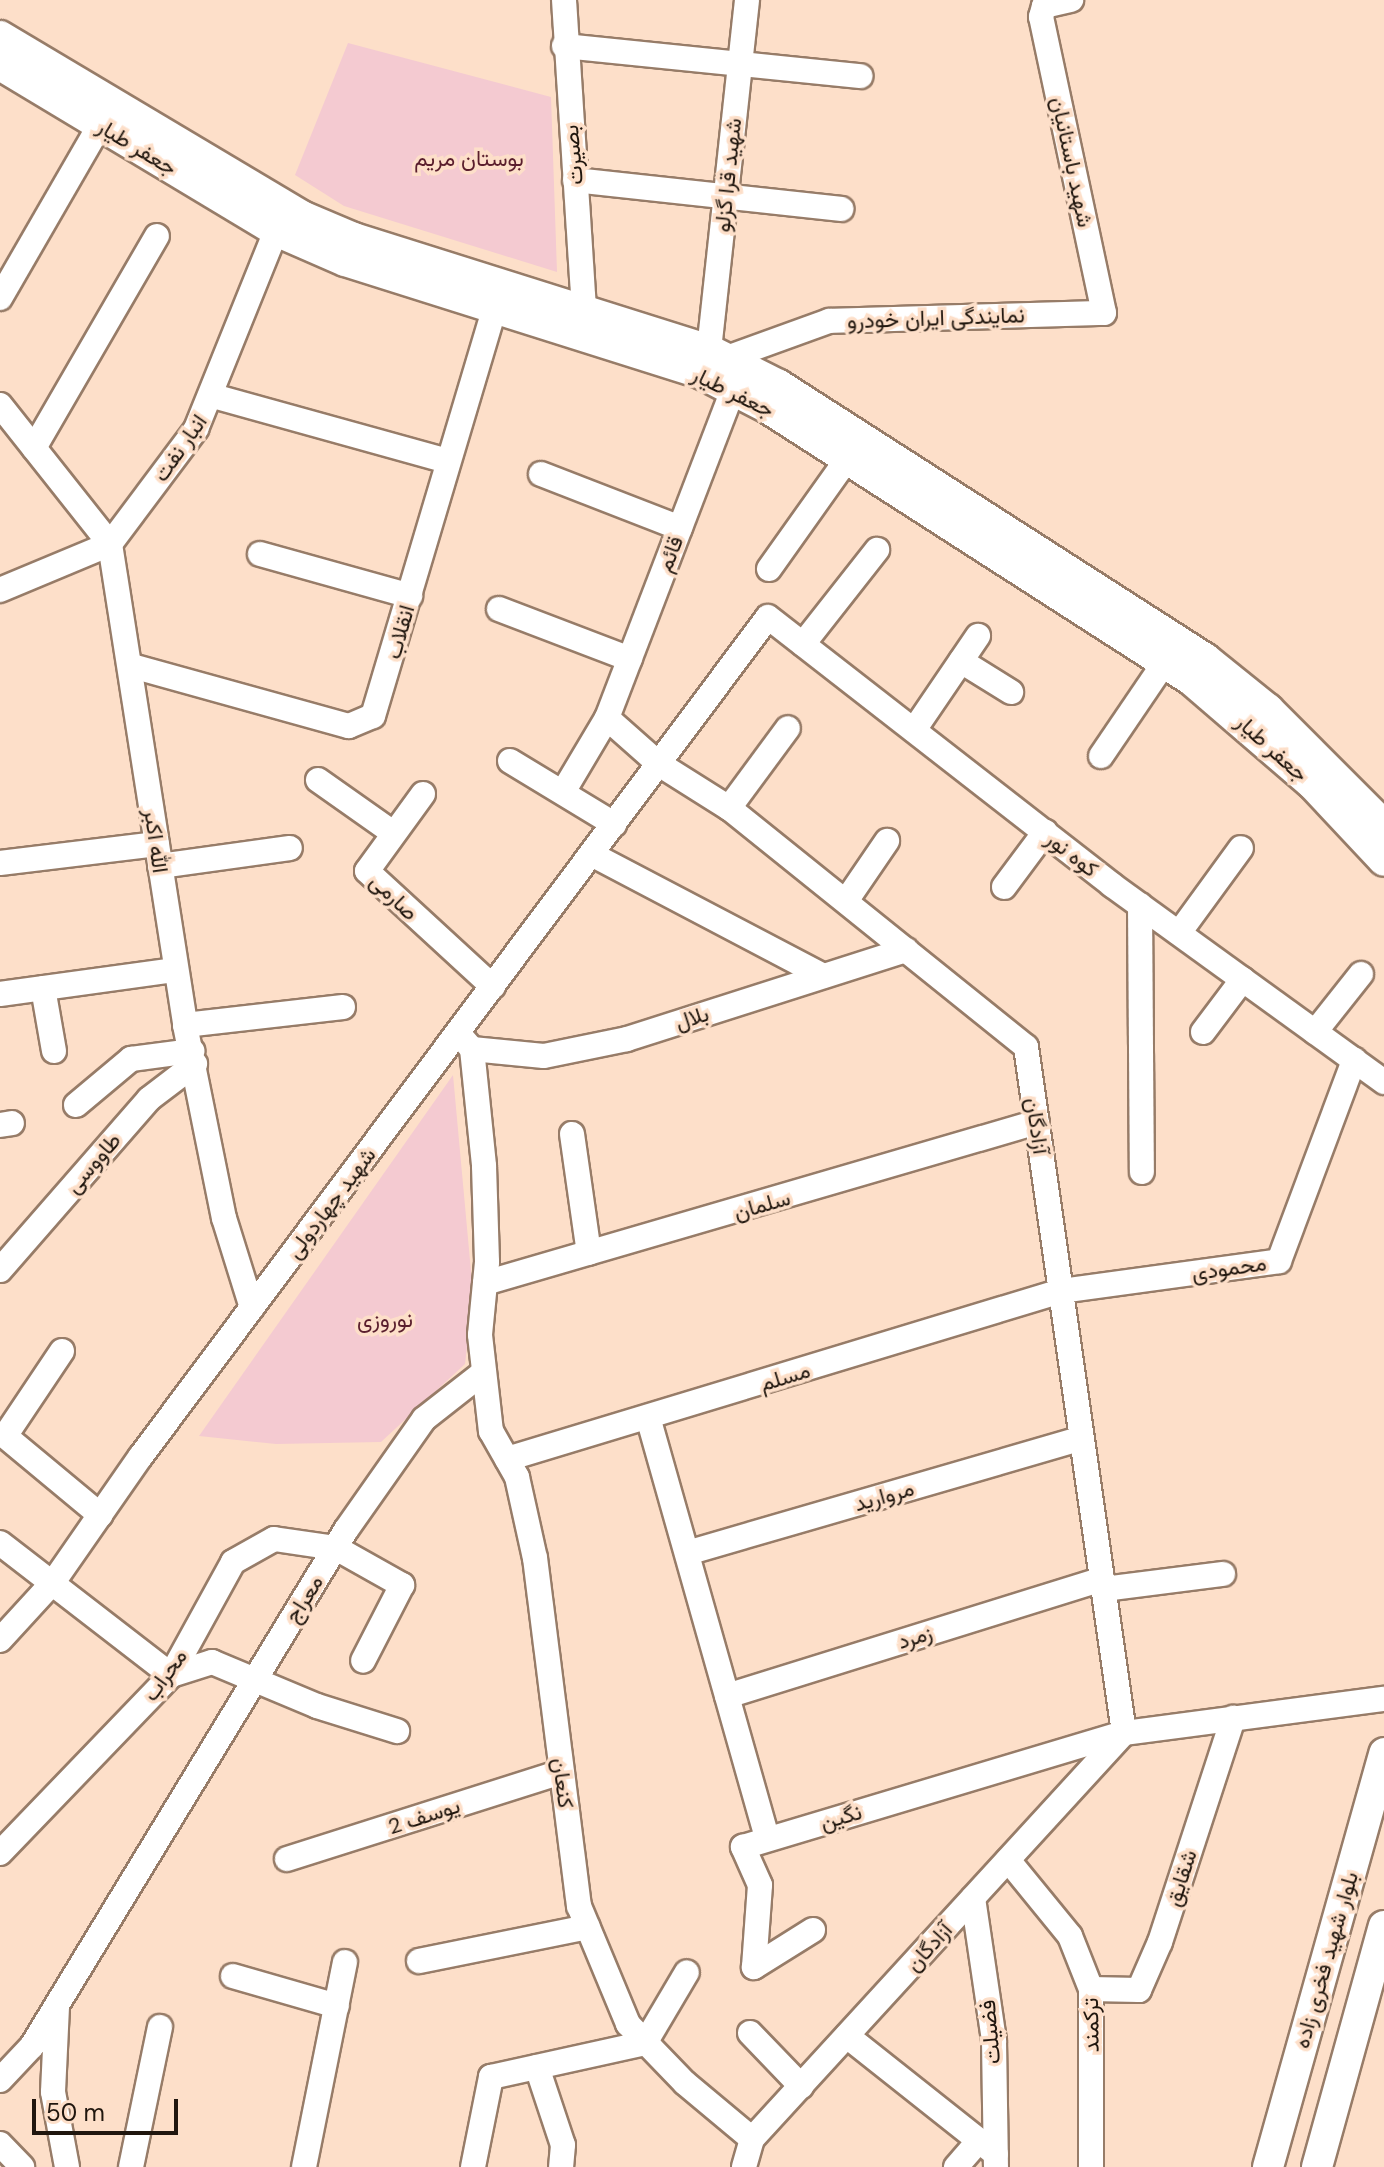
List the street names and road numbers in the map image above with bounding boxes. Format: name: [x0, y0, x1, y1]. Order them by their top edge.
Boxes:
street label: شهید باستانیان: [1045, 94, 1099, 230]
street label: جعفر طیار: [92, 113, 182, 181]
street label: شهید قرا گزلو: [709, 117, 747, 233]
street label: بصیرت: [557, 124, 589, 186]
street label: نمایندگی ایران خودرو: [847, 302, 1025, 334]
street label: جعفر طیار: [688, 361, 778, 423]
street label: انبار نفت: [147, 409, 213, 487]
street label: قائم: [651, 532, 689, 576]
street label: انقلاب: [380, 602, 420, 662]
street label: جعفر طیار: [1230, 709, 1314, 787]
street label: الله اکبر: [138, 807, 174, 875]
street label: کوه نور: [1041, 825, 1103, 883]
street label: صارمی: [365, 868, 423, 926]
street label: بلال: [672, 1000, 712, 1036]
street label: آزادگان: [1020, 1096, 1054, 1156]
street label: طاووسی: [60, 1127, 126, 1199]
street label: شهید چهاردولی: [281, 1142, 381, 1264]
street label: سلمان: [731, 1184, 793, 1226]
street label: محمودی: [1190, 1250, 1268, 1286]
street label: مسلم: [757, 1357, 813, 1397]
street label: مروارید: [851, 1475, 917, 1517]
street label: معراج: [279, 1570, 329, 1628]
street label: زمرد: [894, 1619, 936, 1655]
street label: محراب: [137, 1644, 193, 1706]
street label: کنعان: [547, 1756, 579, 1810]
street label: یوسف 2: [385, 1792, 463, 1840]
street label: نگین: [817, 1799, 865, 1835]
street label: شقایق: [1160, 1846, 1202, 1910]
street label: بلوار شهید فخری زاده: [1288, 1869, 1364, 2051]
street label: آزادگان: [900, 1917, 958, 1977]
street label: ترکمند: [1077, 1997, 1105, 2053]
street label: فضیلت: [974, 1999, 1006, 2065]

